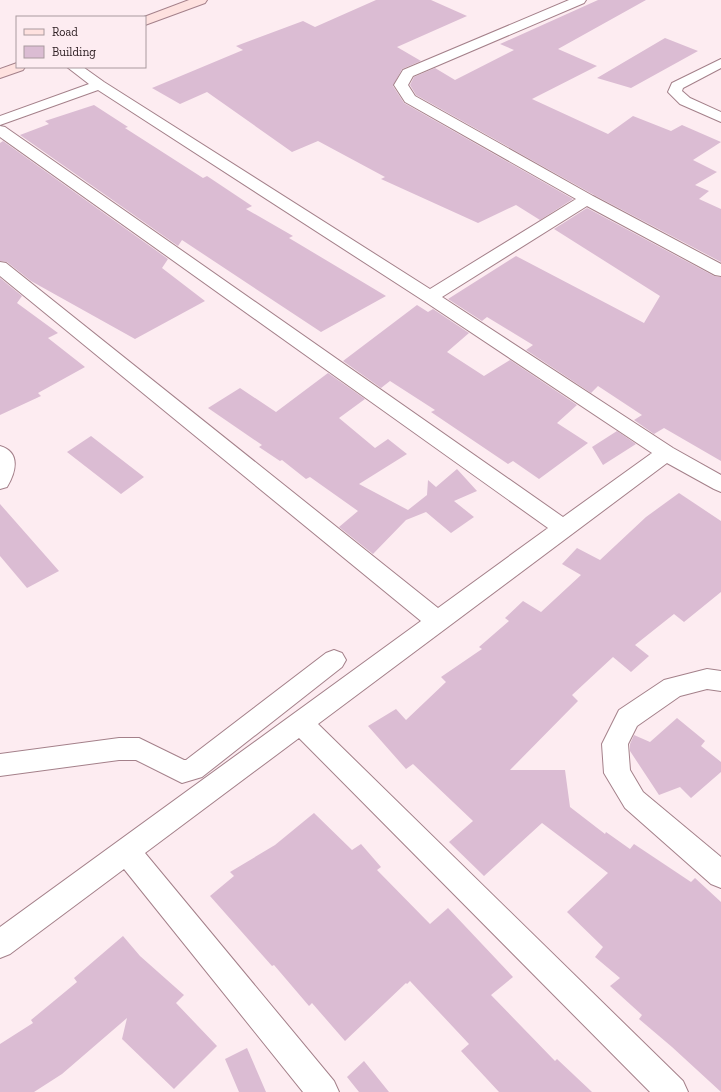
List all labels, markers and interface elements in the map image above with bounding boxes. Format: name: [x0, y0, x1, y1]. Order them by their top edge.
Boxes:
legend: [16, 16, 146, 68]
text: Road: [52, 25, 78, 39]
text: Building: [52, 45, 96, 59]

